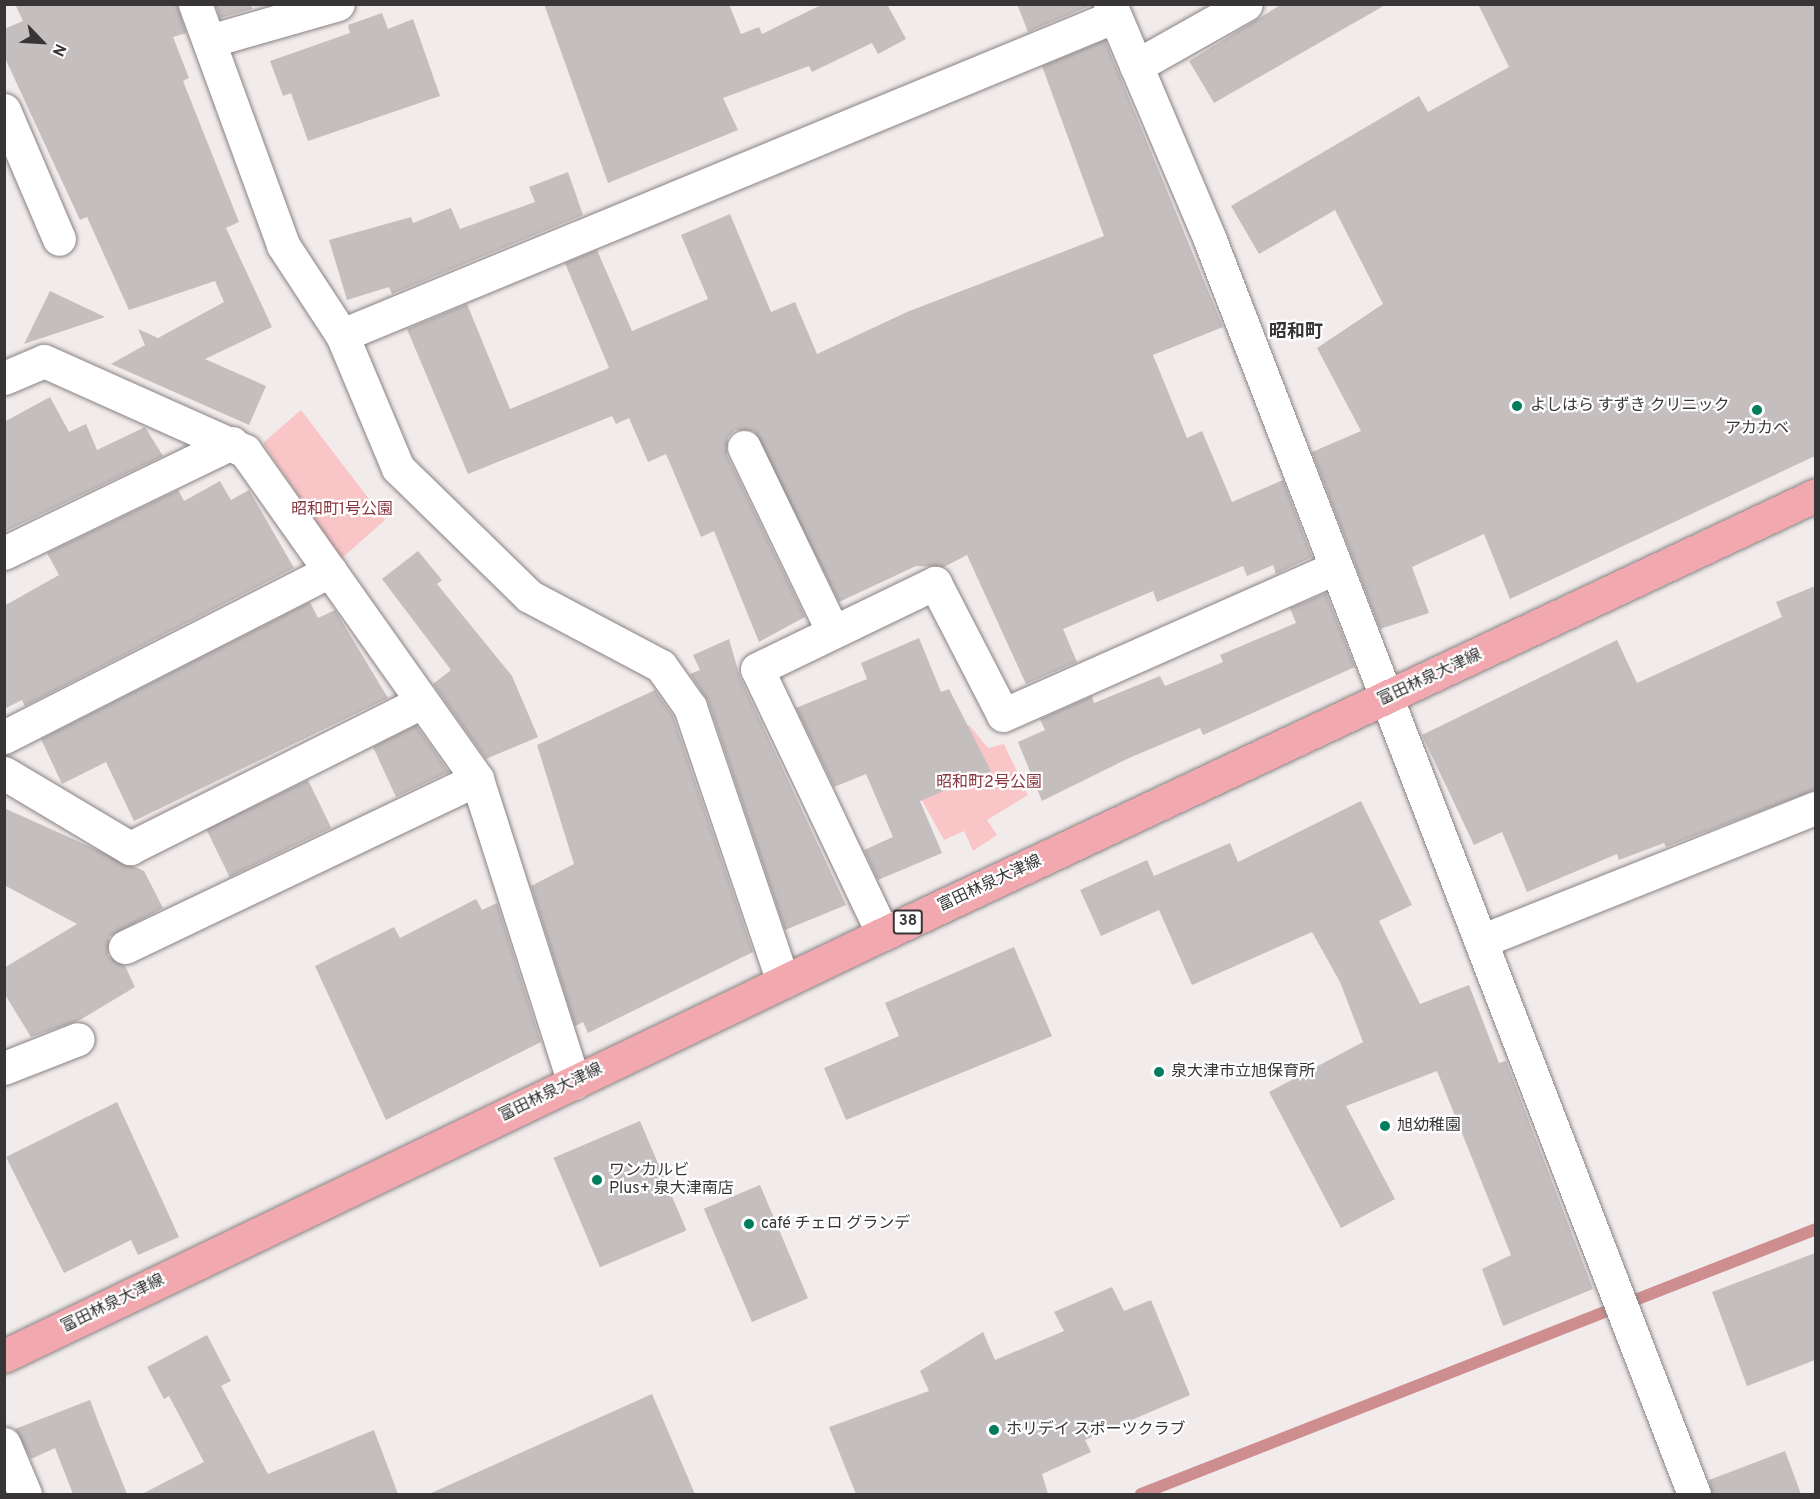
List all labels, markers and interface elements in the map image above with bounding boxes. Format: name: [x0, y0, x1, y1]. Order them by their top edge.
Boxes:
north arrow: [12, 12, 72, 72]
text: N: [47, 40, 70, 59]
district label: 昭和町: [1269, 322, 1323, 344]
place label: よしはら すずき クリニック: [1530, 396, 1730, 416]
marker: よしはら すずき クリニック: [1508, 397, 1526, 415]
marker: アカカベ: [1750, 403, 1764, 417]
place label: アカカベ: [1725, 419, 1789, 439]
park label: 昭和町1号公園: [291, 500, 393, 520]
street label: 富田林泉大津線: [1375, 646, 1485, 710]
park label: 昭和町2号公園: [936, 773, 1042, 793]
street label: 富田林泉大津線: [935, 852, 1045, 916]
road number: 38: [892, 910, 924, 934]
street label: 富田林泉大津線: [496, 1060, 606, 1126]
place label: 泉大津市立旭保育所: [1171, 1062, 1315, 1082]
marker: 泉大津市立旭保育所: [1152, 1065, 1166, 1079]
place label: 旭幼稚園: [1397, 1116, 1461, 1136]
marker: 旭幼稚園: [1378, 1119, 1392, 1133]
place label: ワンカルビ Plus+ 泉大津南店: [609, 1161, 734, 1199]
marker: ワンカルビ Plus+ 泉大津南店: [590, 1173, 604, 1187]
place label: café チェロ グランデ: [761, 1214, 910, 1234]
marker: café チェロ グランデ: [742, 1217, 756, 1231]
street label: 富田林泉大津線: [58, 1271, 168, 1337]
place label: ホリデイ スポーツクラブ: [1006, 1420, 1186, 1440]
marker: ホリデイ スポーツクラブ: [987, 1423, 1001, 1437]

